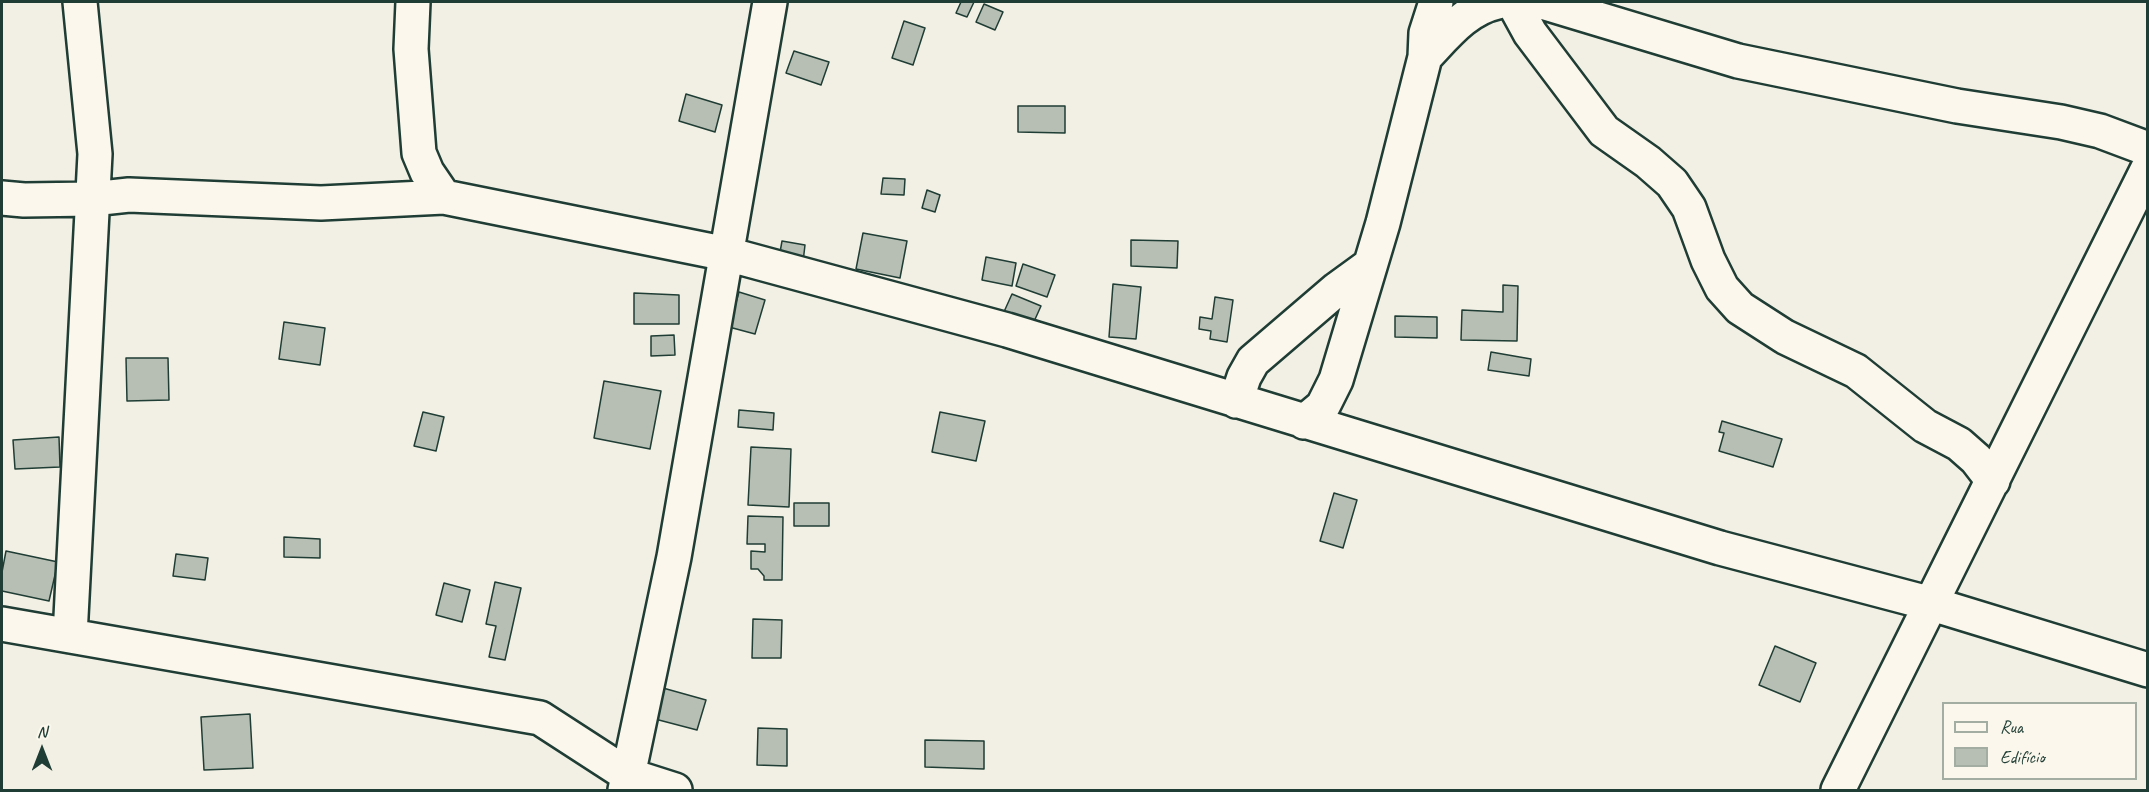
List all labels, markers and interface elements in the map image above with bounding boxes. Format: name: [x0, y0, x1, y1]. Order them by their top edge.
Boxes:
legend: [1942, 702, 2137, 780]
text: Rua: [2000, 716, 2023, 738]
north arrow: [12, 720, 72, 780]
text: N: [37, 722, 47, 742]
text: Edifício: [2000, 746, 2045, 768]

